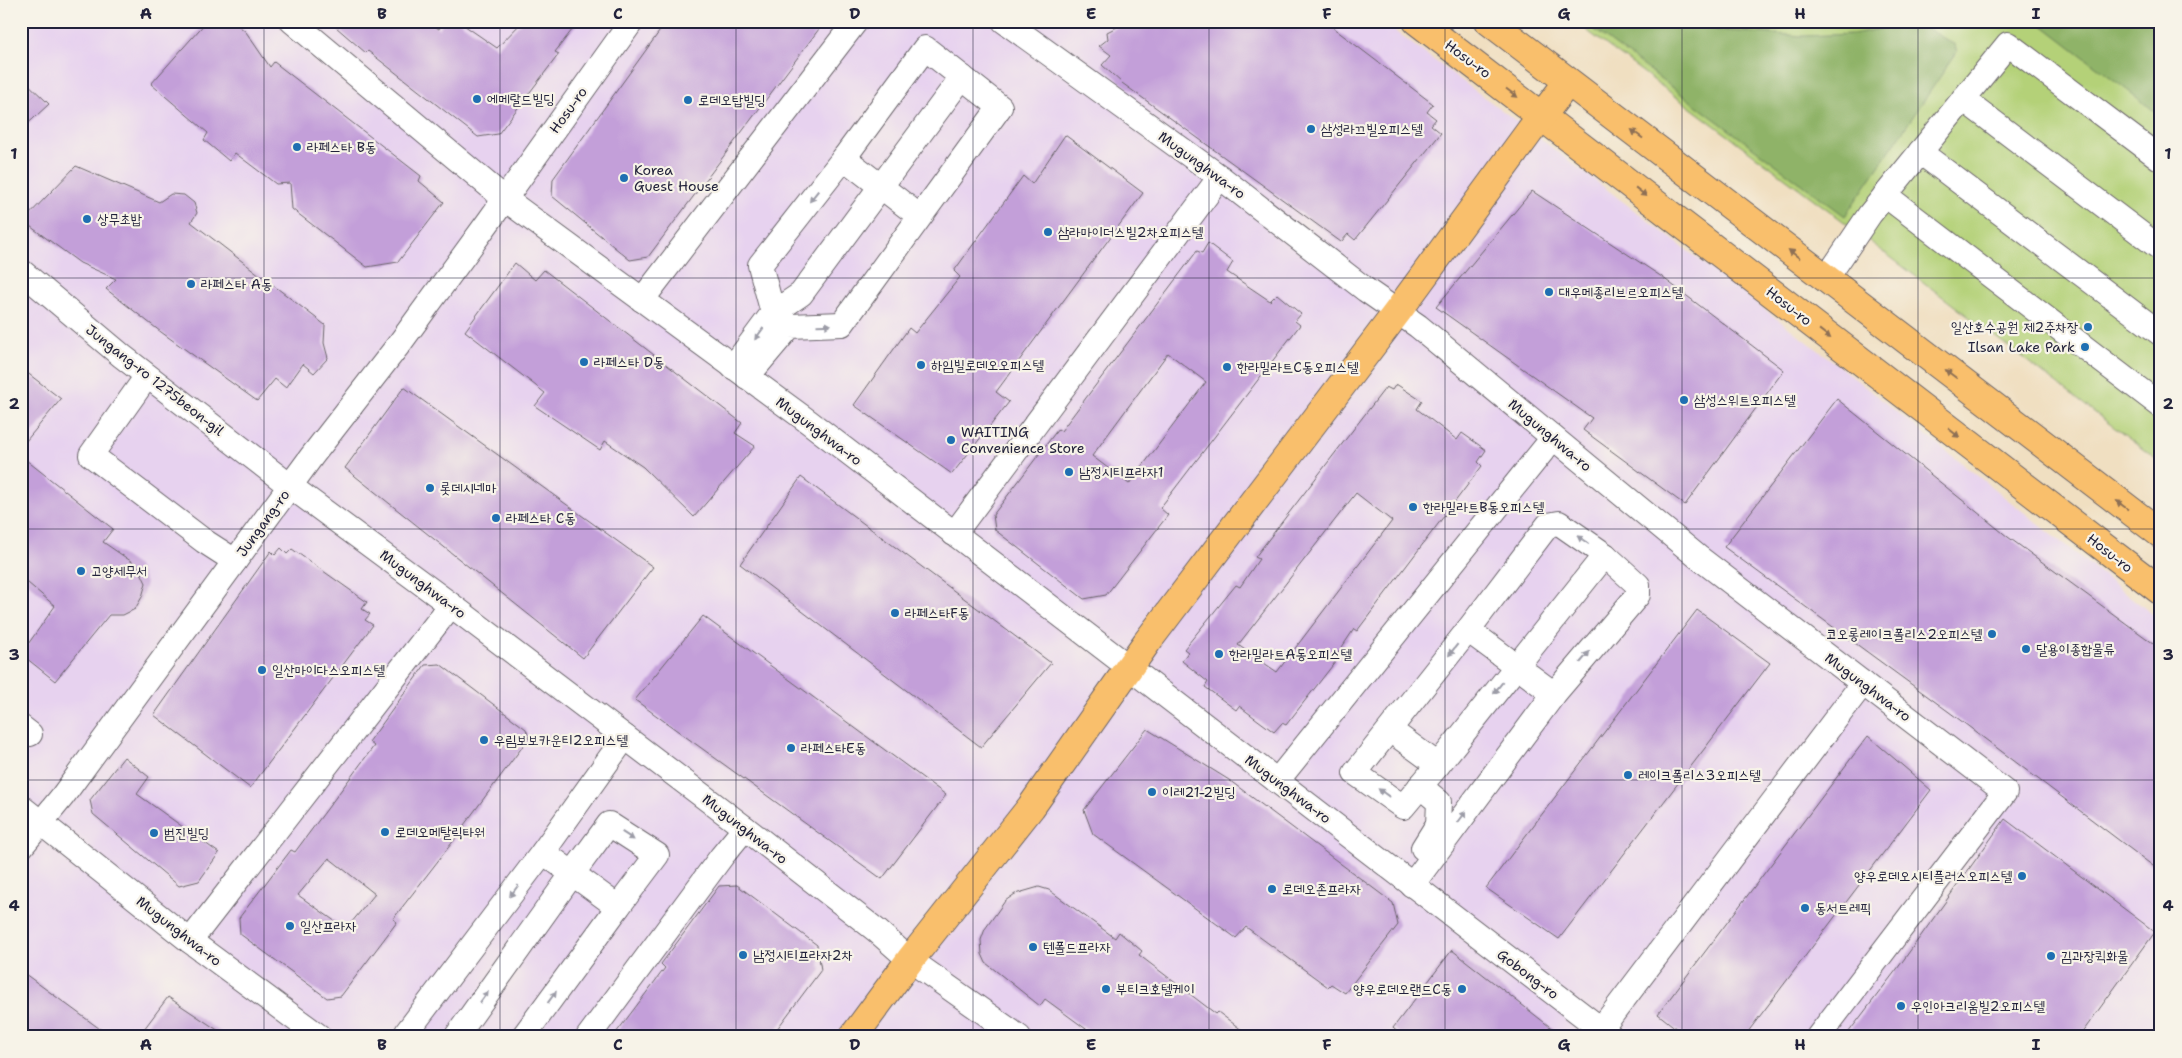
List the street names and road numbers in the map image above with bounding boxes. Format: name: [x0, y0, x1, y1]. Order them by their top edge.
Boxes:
street label: Hosu-ro: [1441, 36, 1495, 82]
street label: Hosu-ro: [545, 83, 591, 137]
street label: Mugunghwa-ro: [1155, 127, 1249, 203]
street label: Hosu-ro: [1763, 283, 1815, 329]
street label: Jungang-ro 1275beon-gil: [82, 320, 228, 440]
street label: Mugunghwa-ro: [772, 393, 866, 469]
street label: Mugunghwa-ro: [1505, 395, 1595, 475]
street label: Jungang-ro: [233, 486, 293, 560]
street label: Hosu-ro: [2084, 530, 2136, 576]
street label: Mugunghwa-ro: [376, 546, 470, 622]
street label: Mugunghwa-ro: [1821, 649, 1915, 725]
street label: Mugunghwa-ro: [1241, 751, 1335, 827]
street label: Mugunghwa-ro: [699, 790, 791, 868]
street label: Mugunghwa-ro: [133, 892, 225, 970]
street label: Gobong-ro: [1494, 945, 1562, 1003]

